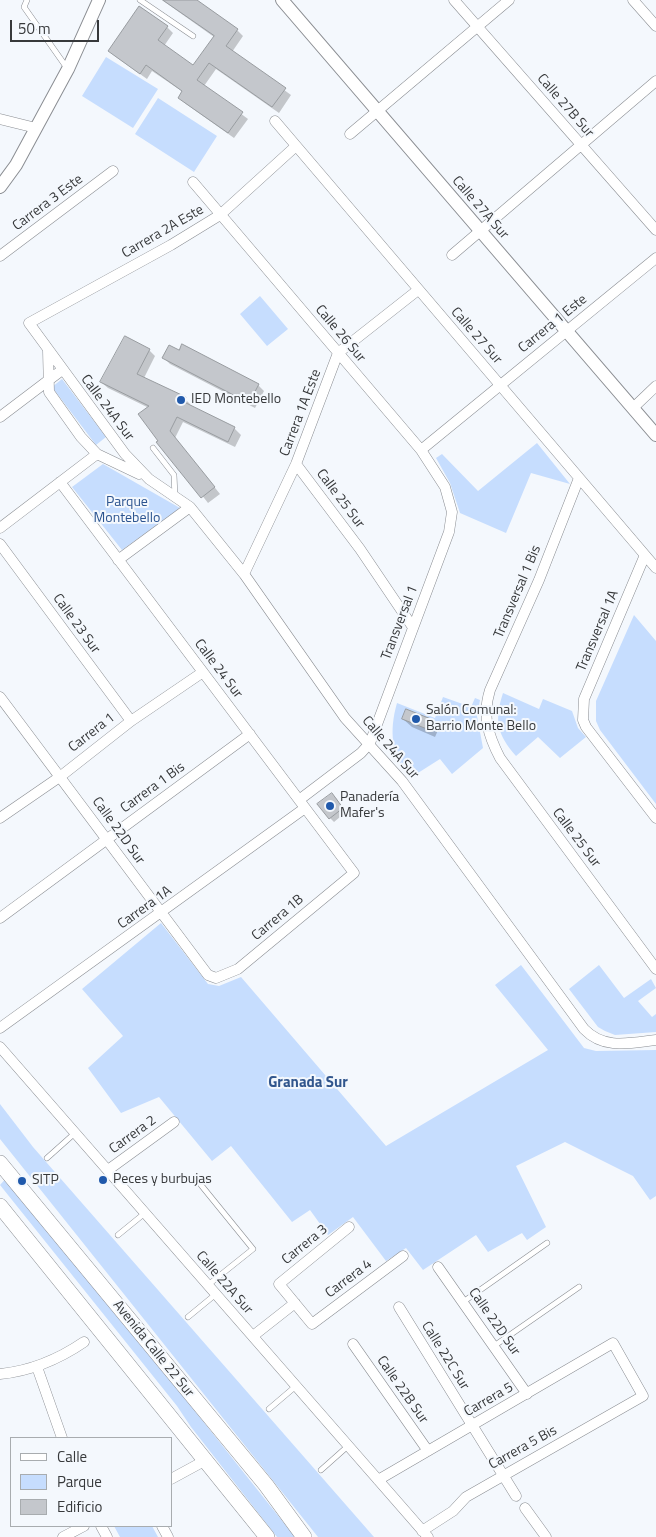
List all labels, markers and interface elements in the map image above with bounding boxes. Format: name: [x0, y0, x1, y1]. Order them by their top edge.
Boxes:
scale bar: [12, 10, 101, 42]
text: 50 m: [18, 17, 51, 40]
street label: Calle 27B Sur: [533, 71, 597, 141]
street label: Carrera 3 Este: [10, 171, 86, 235]
street label: Calle 27A Sur: [448, 173, 512, 243]
street label: Carrera 2A Este: [119, 202, 207, 262]
street label: Carrera 1 Este: [515, 291, 591, 357]
street label: Calle 26 Sur: [311, 302, 369, 366]
street label: Calle 27 Sur: [447, 304, 505, 368]
street label: Carrera 1A Este: [277, 367, 325, 459]
street label: Calle 24A Sur: [77, 372, 137, 444]
place label: IED Montebello: [191, 392, 281, 408]
marker: IED Montebello: [175, 394, 187, 406]
street label: Calle 25 Sur: [312, 466, 368, 532]
park label: Parque Montebello: [94, 495, 160, 528]
street label: Transversal 1 Bis: [491, 543, 545, 641]
street label: Transversal 1: [378, 584, 422, 662]
street label: Transversal 1A: [573, 588, 623, 674]
street label: Calle 23 Sur: [49, 591, 103, 657]
street label: Calle 24 Sur: [190, 636, 246, 702]
place label: Salón Comunal: Barrio Monte Bello: [426, 703, 536, 736]
street label: Carrera 1: [66, 710, 118, 756]
street label: Calle 24A Sur: [358, 713, 422, 783]
marker: Salón Comunal: Barrio Monte Bello: [410, 713, 422, 725]
street label: Carrera 1 Bis: [118, 759, 188, 817]
place label: Panadería Mafer's: [340, 790, 399, 822]
street label: Calle 22D Sur: [88, 794, 148, 868]
marker: Panadería Mafer's: [324, 800, 336, 812]
street label: Calle 25 Sur: [548, 805, 604, 871]
street label: Carrera 1A: [115, 883, 175, 933]
street label: Carrera 1B: [249, 891, 307, 945]
district label: Granada Sur: [268, 1074, 348, 1092]
street label: Carrera 2: [106, 1112, 160, 1158]
place label: Peces y burbujas: [113, 1172, 212, 1188]
place label: SITP: [32, 1173, 59, 1189]
marker: Peces y burbujas: [97, 1174, 109, 1186]
marker: SITP: [16, 1175, 28, 1187]
street label: Carrera 3: [279, 1221, 331, 1269]
street label: Calle 22A Sur: [192, 1248, 256, 1318]
street label: Carrera 4: [322, 1256, 376, 1302]
street label: Calle 22D Sur: [464, 1285, 524, 1359]
street label: Avenida Calle 22 Sur: [109, 1297, 197, 1401]
street label: Calle 22C Sur: [417, 1319, 473, 1393]
street label: Calle 22B Sur: [373, 1353, 431, 1427]
street label: Carrera 5: [461, 1379, 517, 1421]
street label: Carrera 5 Bis: [486, 1422, 560, 1474]
legend: [10, 1437, 172, 1527]
text: Calle: [57, 1445, 87, 1468]
text: Parque: [57, 1470, 102, 1493]
text: Edificio: [57, 1495, 102, 1518]

